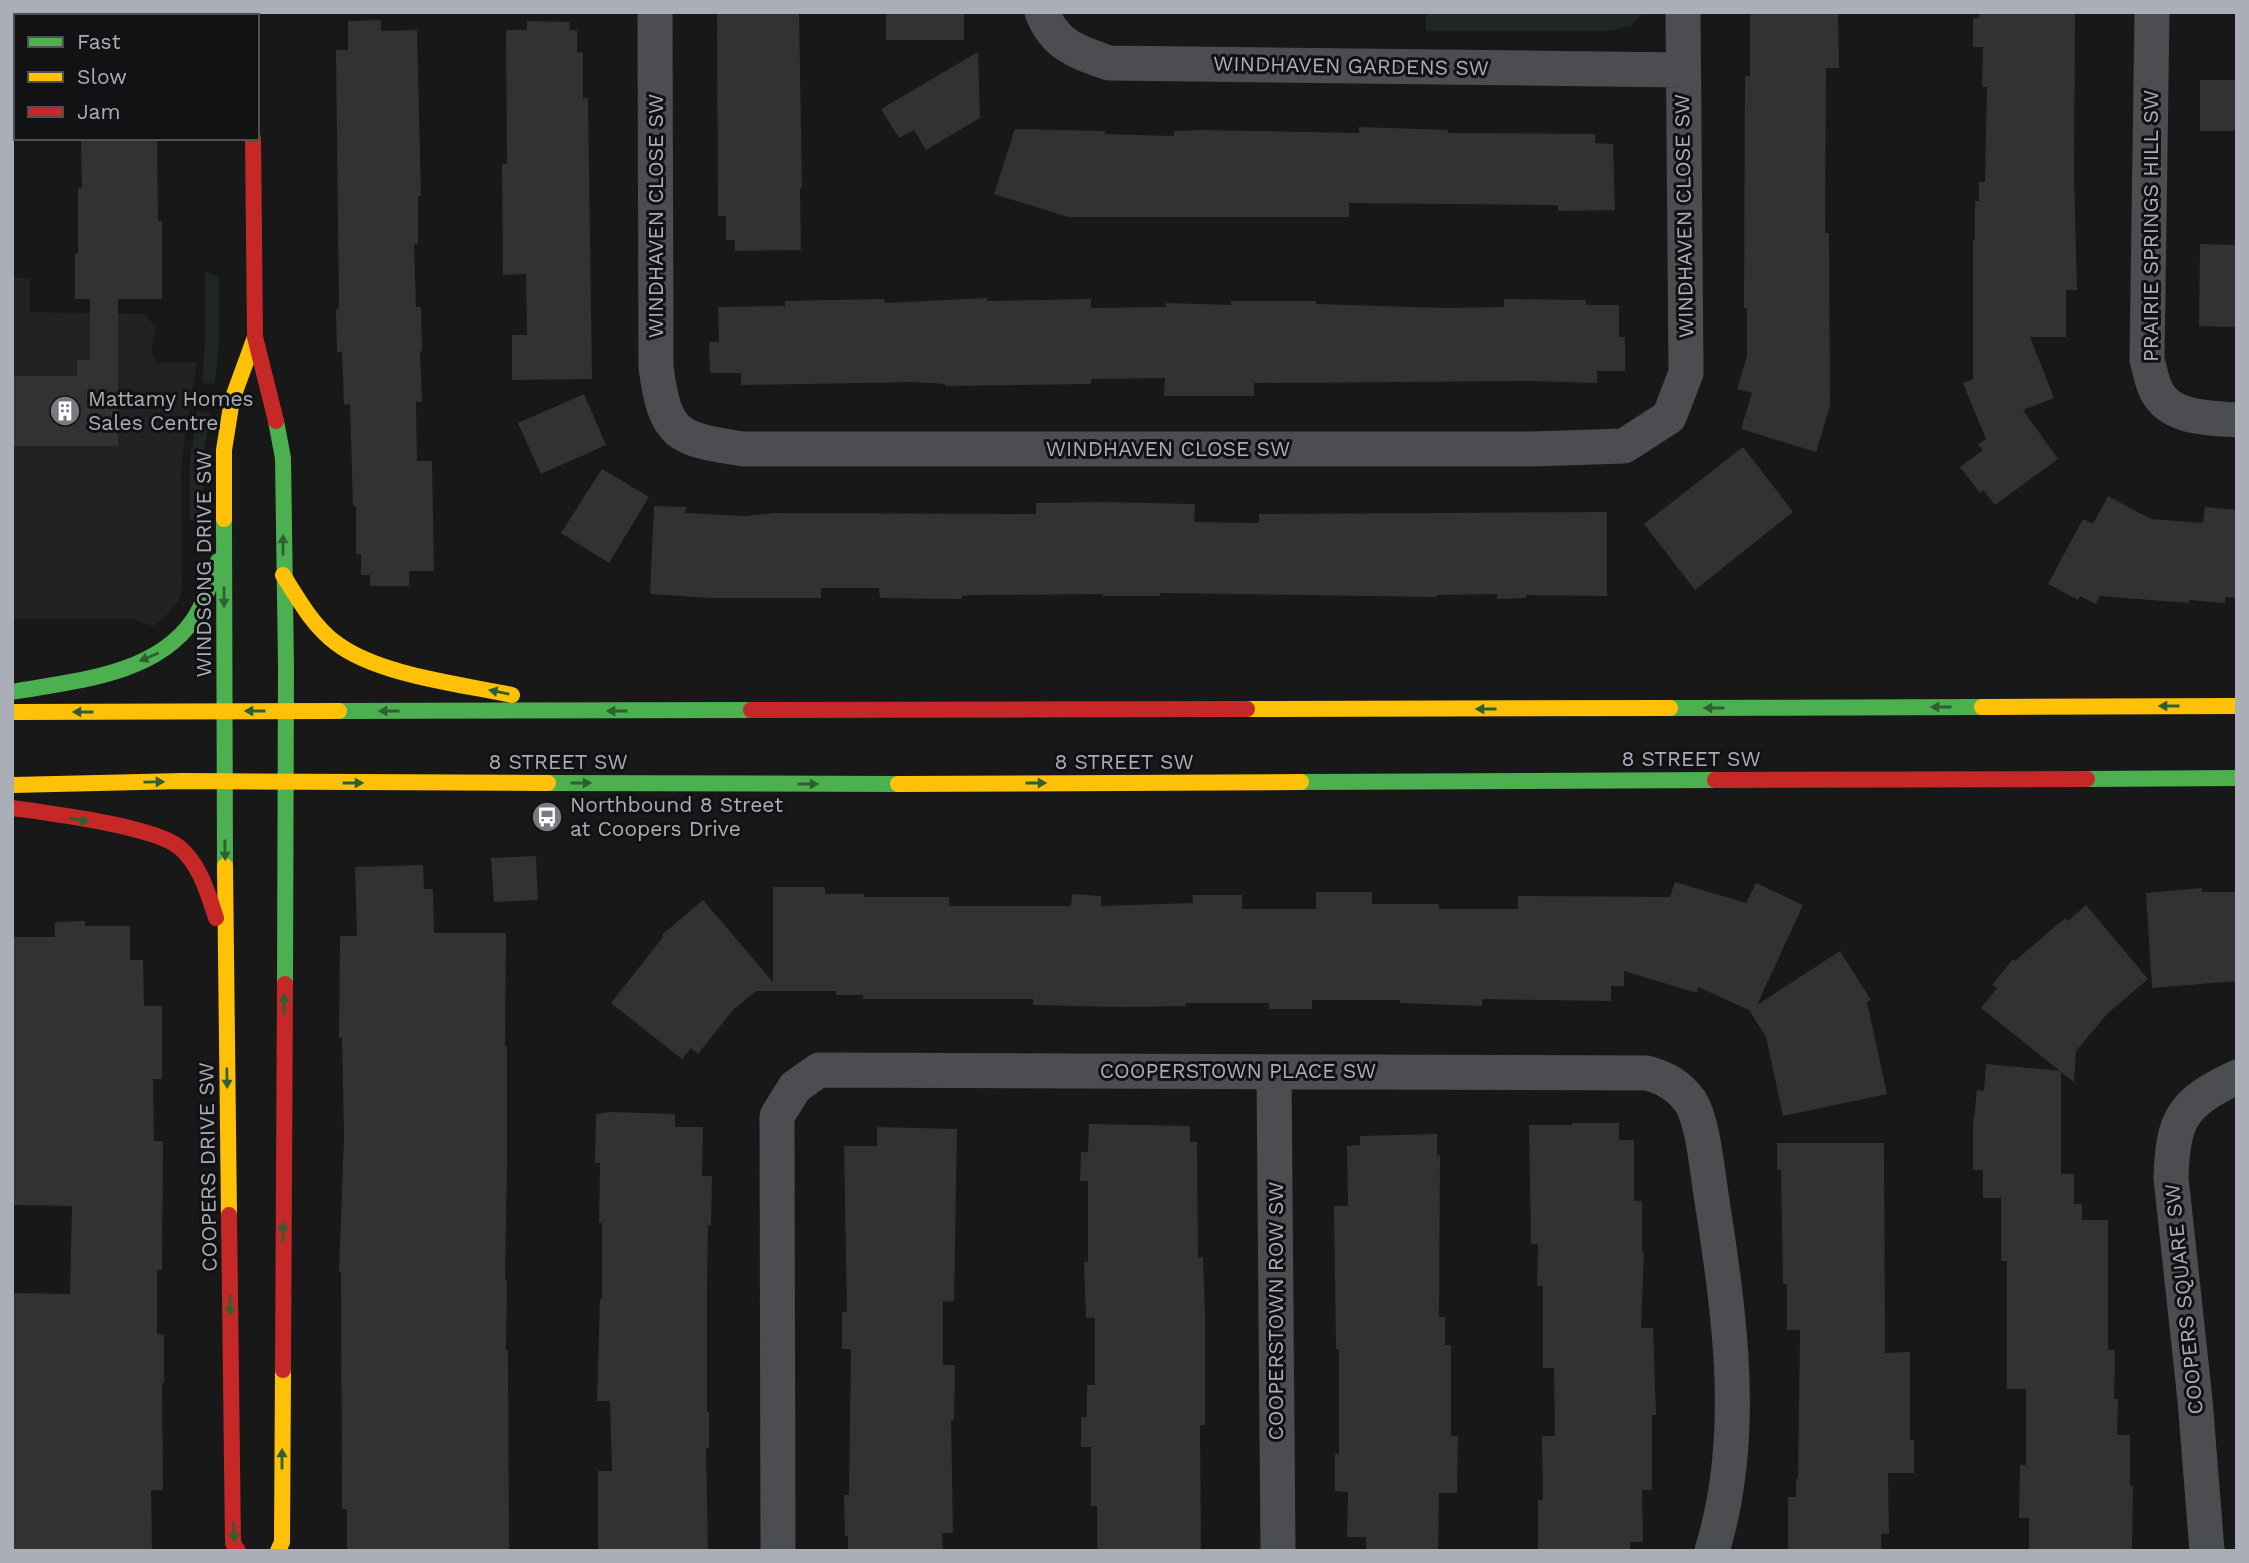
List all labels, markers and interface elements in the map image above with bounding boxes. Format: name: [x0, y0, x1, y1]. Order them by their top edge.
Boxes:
legend: [14, 14, 259, 140]
text: Fast: [77, 29, 121, 54]
street label: WINDHAVEN GARDENS SW: [1213, 51, 1489, 80]
text: Slow: [77, 64, 127, 89]
street label: PRAIRIE SPRINGS HILL SW: [2138, 90, 2163, 362]
street label: WINDHAVEN CLOSE SW: [643, 94, 668, 338]
street label: WINDHAVEN CLOSE SW: [1669, 94, 1698, 338]
text: Jam: [77, 99, 120, 124]
place label: Mattamy Homes Sales Centre: [88, 386, 254, 435]
building icon: Mattamy Homes Sales Centre: [48, 394, 82, 428]
street label: WINDHAVEN CLOSE SW: [1046, 436, 1290, 461]
street label: WINDSONG DRIVE SW: [191, 451, 216, 677]
one-way arrow: [277, 533, 289, 555]
one-way arrow: [218, 586, 230, 608]
one-way arrow: [138, 651, 159, 662]
one-way arrow: [488, 686, 510, 697]
one-way arrow: [2157, 700, 2179, 712]
one-way arrow: [1930, 701, 1952, 713]
one-way arrow: [1702, 702, 1724, 714]
one-way arrow: [1475, 703, 1497, 715]
one-way arrow: [244, 705, 266, 717]
one-way arrow: [378, 705, 400, 717]
one-way arrow: [605, 705, 627, 717]
one-way arrow: [71, 706, 93, 718]
street label: 8 STREET SW: [1621, 746, 1761, 771]
street label: 8 STREET SW: [488, 749, 628, 774]
street label: 8 STREET SW: [1054, 749, 1194, 774]
one-way arrow: [143, 776, 165, 787]
one-way arrow: [343, 777, 365, 789]
one-way arrow: [570, 777, 592, 789]
one-way arrow: [1025, 777, 1047, 789]
one-way arrow: [798, 778, 820, 790]
place label: Northbound 8 Street at Coopers Drive: [570, 792, 783, 841]
bus stop icon: Northbound 8 Street at Coopers Drive: [530, 800, 564, 834]
one-way arrow: [69, 815, 91, 826]
one-way arrow: [219, 839, 230, 861]
one-way arrow: [278, 993, 290, 1015]
street label: COOPERSTOWN PLACE SW: [1100, 1058, 1376, 1083]
street label: COOPERS DRIVE SW: [193, 1062, 222, 1272]
one-way arrow: [221, 1067, 233, 1089]
street label: COOPERSTOWN ROW SW: [1263, 1181, 1288, 1441]
street label: COOPERS SQUARE SW: [2159, 1182, 2208, 1416]
one-way arrow: [277, 1220, 289, 1242]
one-way arrow: [224, 1294, 236, 1316]
one-way arrow: [276, 1448, 288, 1470]
one-way arrow: [228, 1522, 239, 1544]

